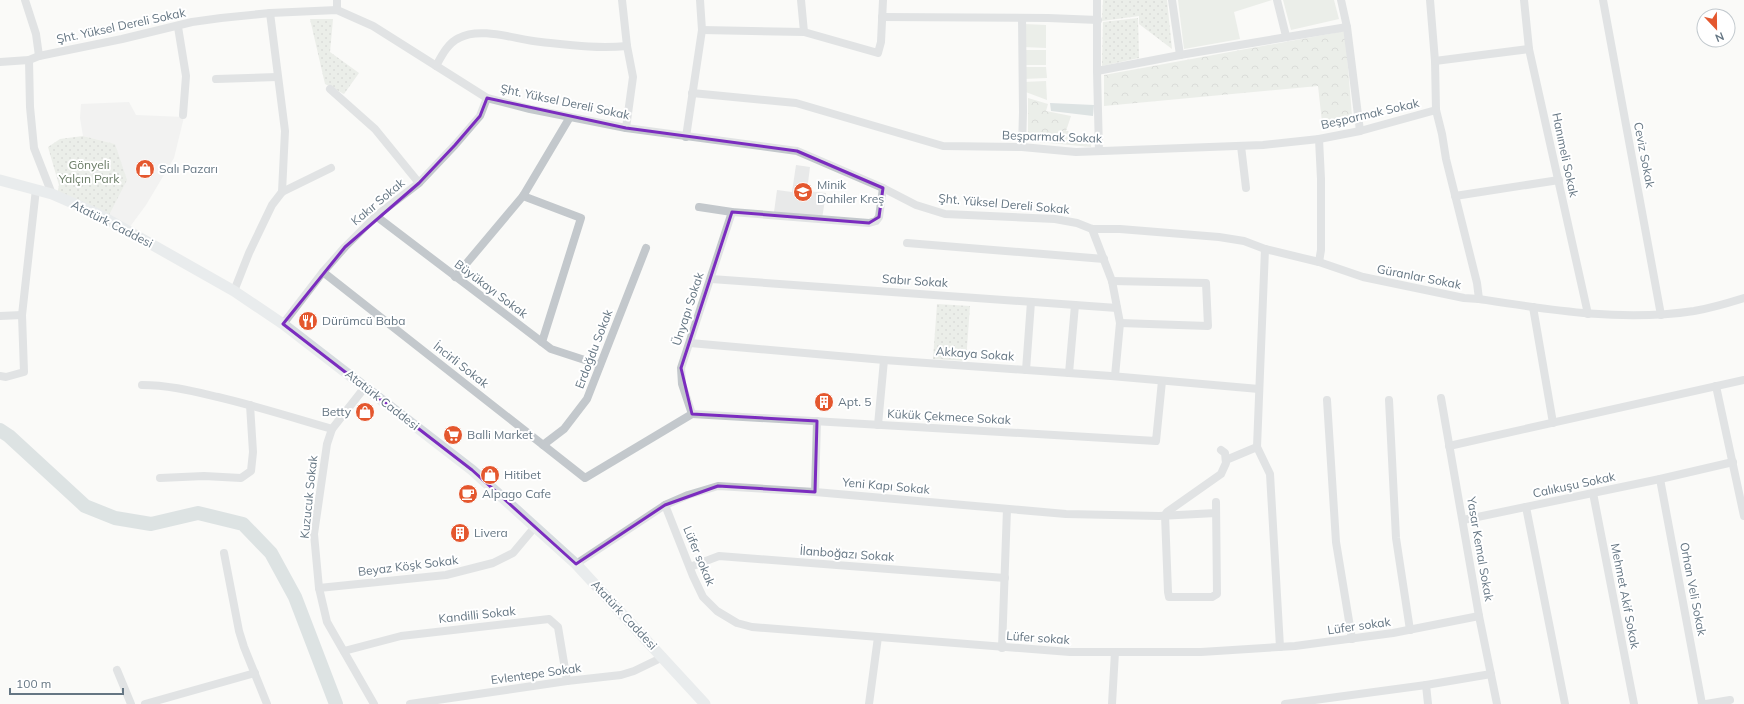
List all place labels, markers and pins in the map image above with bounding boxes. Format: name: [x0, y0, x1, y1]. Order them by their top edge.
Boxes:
shop icon: Salı Pazarı: [134, 158, 156, 180]
place label: Salı Pazarı: [159, 161, 218, 176]
place label: Minik Dahiler Kreş: [817, 177, 884, 206]
school or university icon: Minik Dahiler Kreş: [792, 181, 814, 203]
restaurant icon: Dürümcü Baba: [297, 310, 319, 332]
place label: Dürümcü Baba: [322, 313, 405, 328]
building icon: Apt. 5: [813, 391, 835, 413]
place label: Apt. 5: [838, 394, 871, 409]
shop icon: Betty: [354, 401, 376, 423]
place label: Betty: [322, 404, 352, 419]
supermarket icon: Balli Market: [442, 424, 464, 446]
place label: Balli Market: [467, 427, 533, 442]
shop icon: Hitibet: [479, 464, 501, 486]
place label: Hitibet: [504, 467, 541, 482]
cafe icon: Alpago Cafe: [457, 483, 479, 505]
place label: Alpago Cafe: [482, 486, 551, 501]
building icon: Livera: [449, 522, 471, 544]
place label: Livera: [474, 525, 508, 540]

